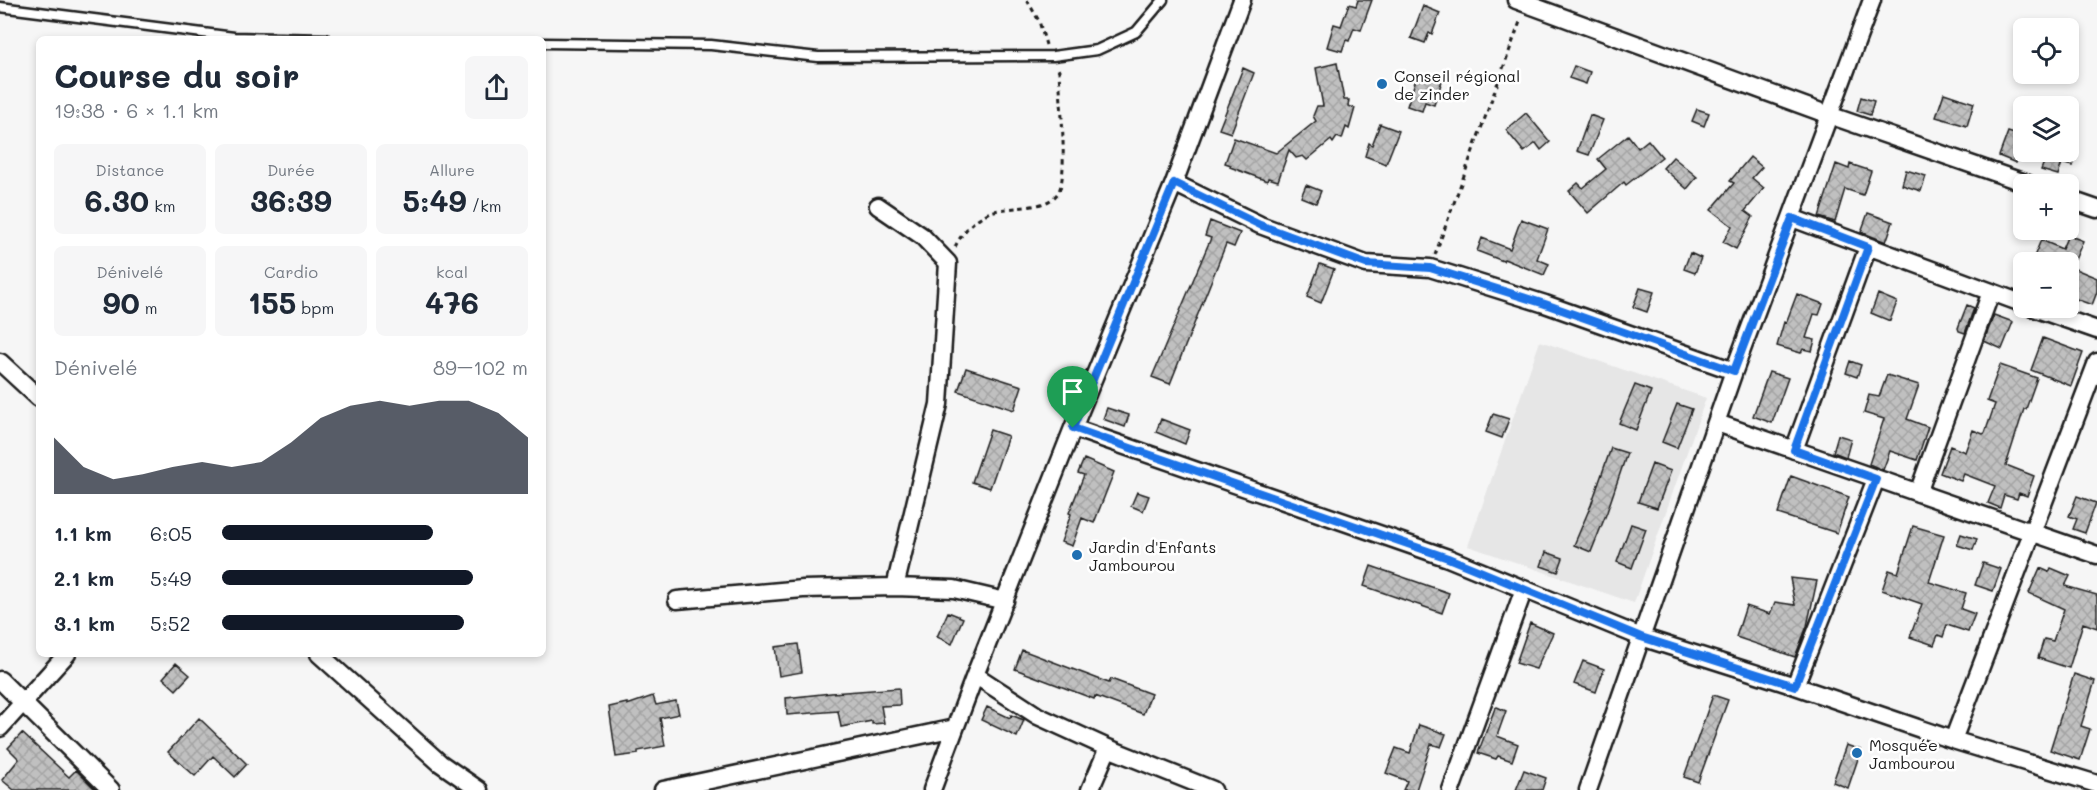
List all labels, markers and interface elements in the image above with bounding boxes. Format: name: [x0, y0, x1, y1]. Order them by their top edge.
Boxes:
map controls: [2013, 18, 2079, 318]
button: locate: [2013, 18, 2079, 84]
text: Course du soir: [54, 53, 300, 96]
button: share: [465, 56, 528, 119]
place label: Conseil régional de zinder: [1394, 65, 1520, 104]
marker: Conseil régional de zinder: [1375, 77, 1389, 91]
button: layers: [2013, 96, 2079, 162]
text: 19:38 · 6 × 1.1 km: [54, 97, 219, 123]
text: Distance: [96, 159, 164, 180]
text: Durée: [267, 159, 315, 180]
text: Allure: [429, 159, 475, 180]
button: +: [2013, 174, 2079, 240]
text: 6.30: [84, 180, 149, 220]
text: 36:39: [250, 180, 332, 220]
text: 5:49: [403, 180, 467, 220]
text: km: [149, 195, 176, 216]
text: /km: [467, 195, 501, 216]
button: −: [2013, 252, 2079, 318]
text: Dénivelé: [97, 261, 163, 282]
text: Cardio: [264, 261, 318, 282]
text: kcal: [436, 261, 468, 282]
text: 90: [102, 282, 140, 322]
text: 155: [248, 282, 296, 322]
text: 476: [425, 282, 479, 322]
text: m: [140, 297, 158, 318]
text: bpm: [296, 297, 334, 318]
text: Dénivelé: [54, 354, 138, 380]
text: 89–102 m: [433, 354, 528, 380]
pin: [1047, 366, 1098, 428]
icon: arrive: [1056, 375, 1089, 408]
text: 1.1 km: [54, 520, 112, 546]
text: 6:05: [150, 520, 192, 546]
place label: Jardin d'Enfants Jambourou: [1089, 536, 1216, 575]
marker: Jardin d'Enfants Jambourou: [1070, 548, 1084, 562]
text: 2.1 km: [54, 565, 114, 591]
text: 5:49: [150, 565, 191, 591]
text: 3.1 km: [54, 610, 115, 636]
text: 5:52: [150, 610, 191, 636]
place label: Mosquée Jambourou: [1869, 734, 1955, 773]
marker: Mosquée Jambourou: [1850, 746, 1864, 760]

